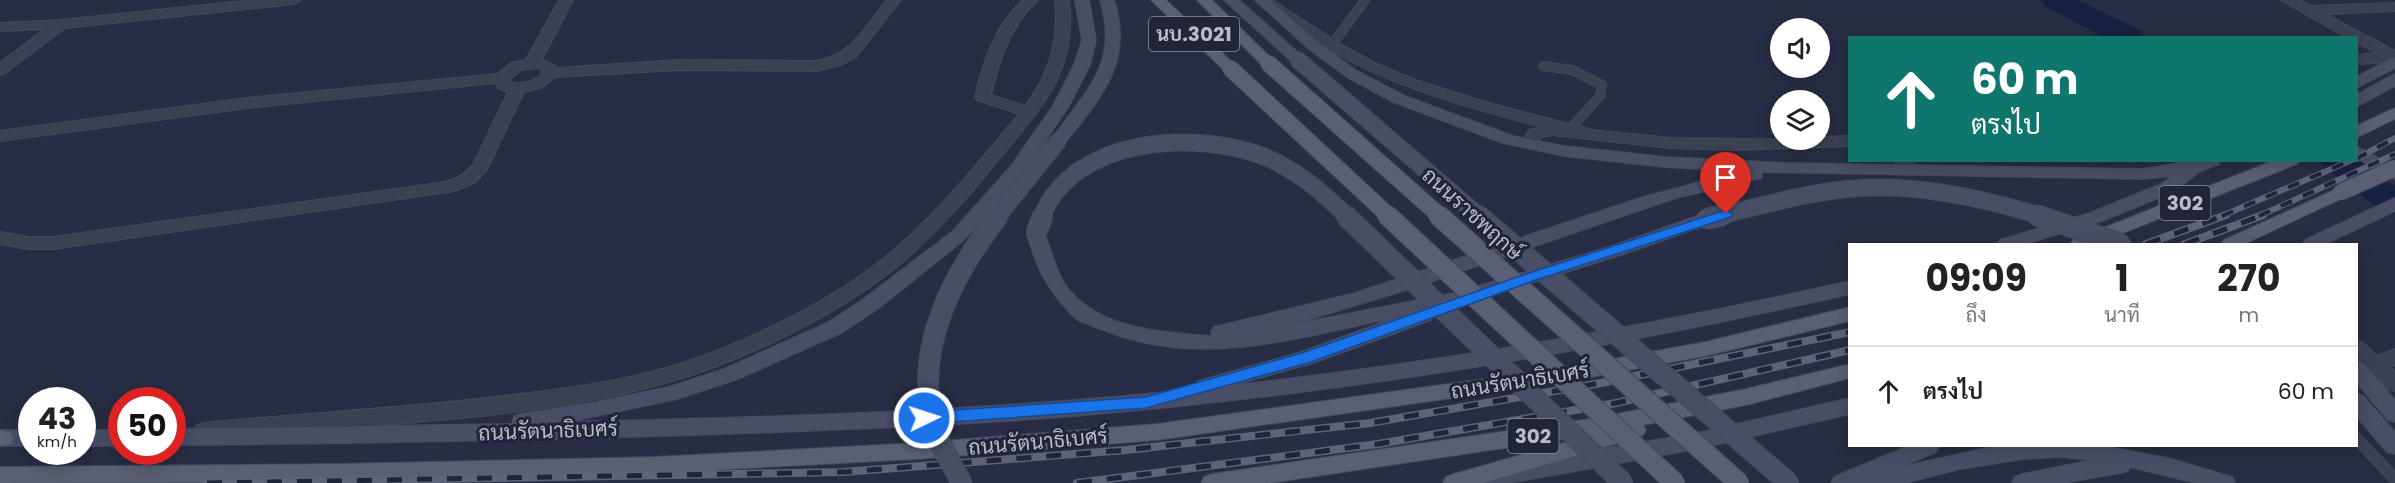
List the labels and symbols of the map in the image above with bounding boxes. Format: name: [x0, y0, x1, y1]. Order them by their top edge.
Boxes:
road number: นบ.3021: [1149, 17, 1239, 51]
pin: [1700, 152, 1751, 214]
street label: ถนนราชพฤกษ์: [1416, 161, 1529, 267]
road number: 302: [2160, 186, 2210, 220]
street label: ถนนรัตนาธิเบศร์: [1449, 355, 1591, 406]
position arrow: [892, 386, 956, 450]
speed limit sign: 50: [108, 387, 186, 465]
street label: ถนนรัตนาธิเบศร์: [478, 414, 618, 447]
road number: 302: [1508, 419, 1558, 453]
street label: ถนนรัตนาธิเบศร์: [967, 421, 1109, 462]

